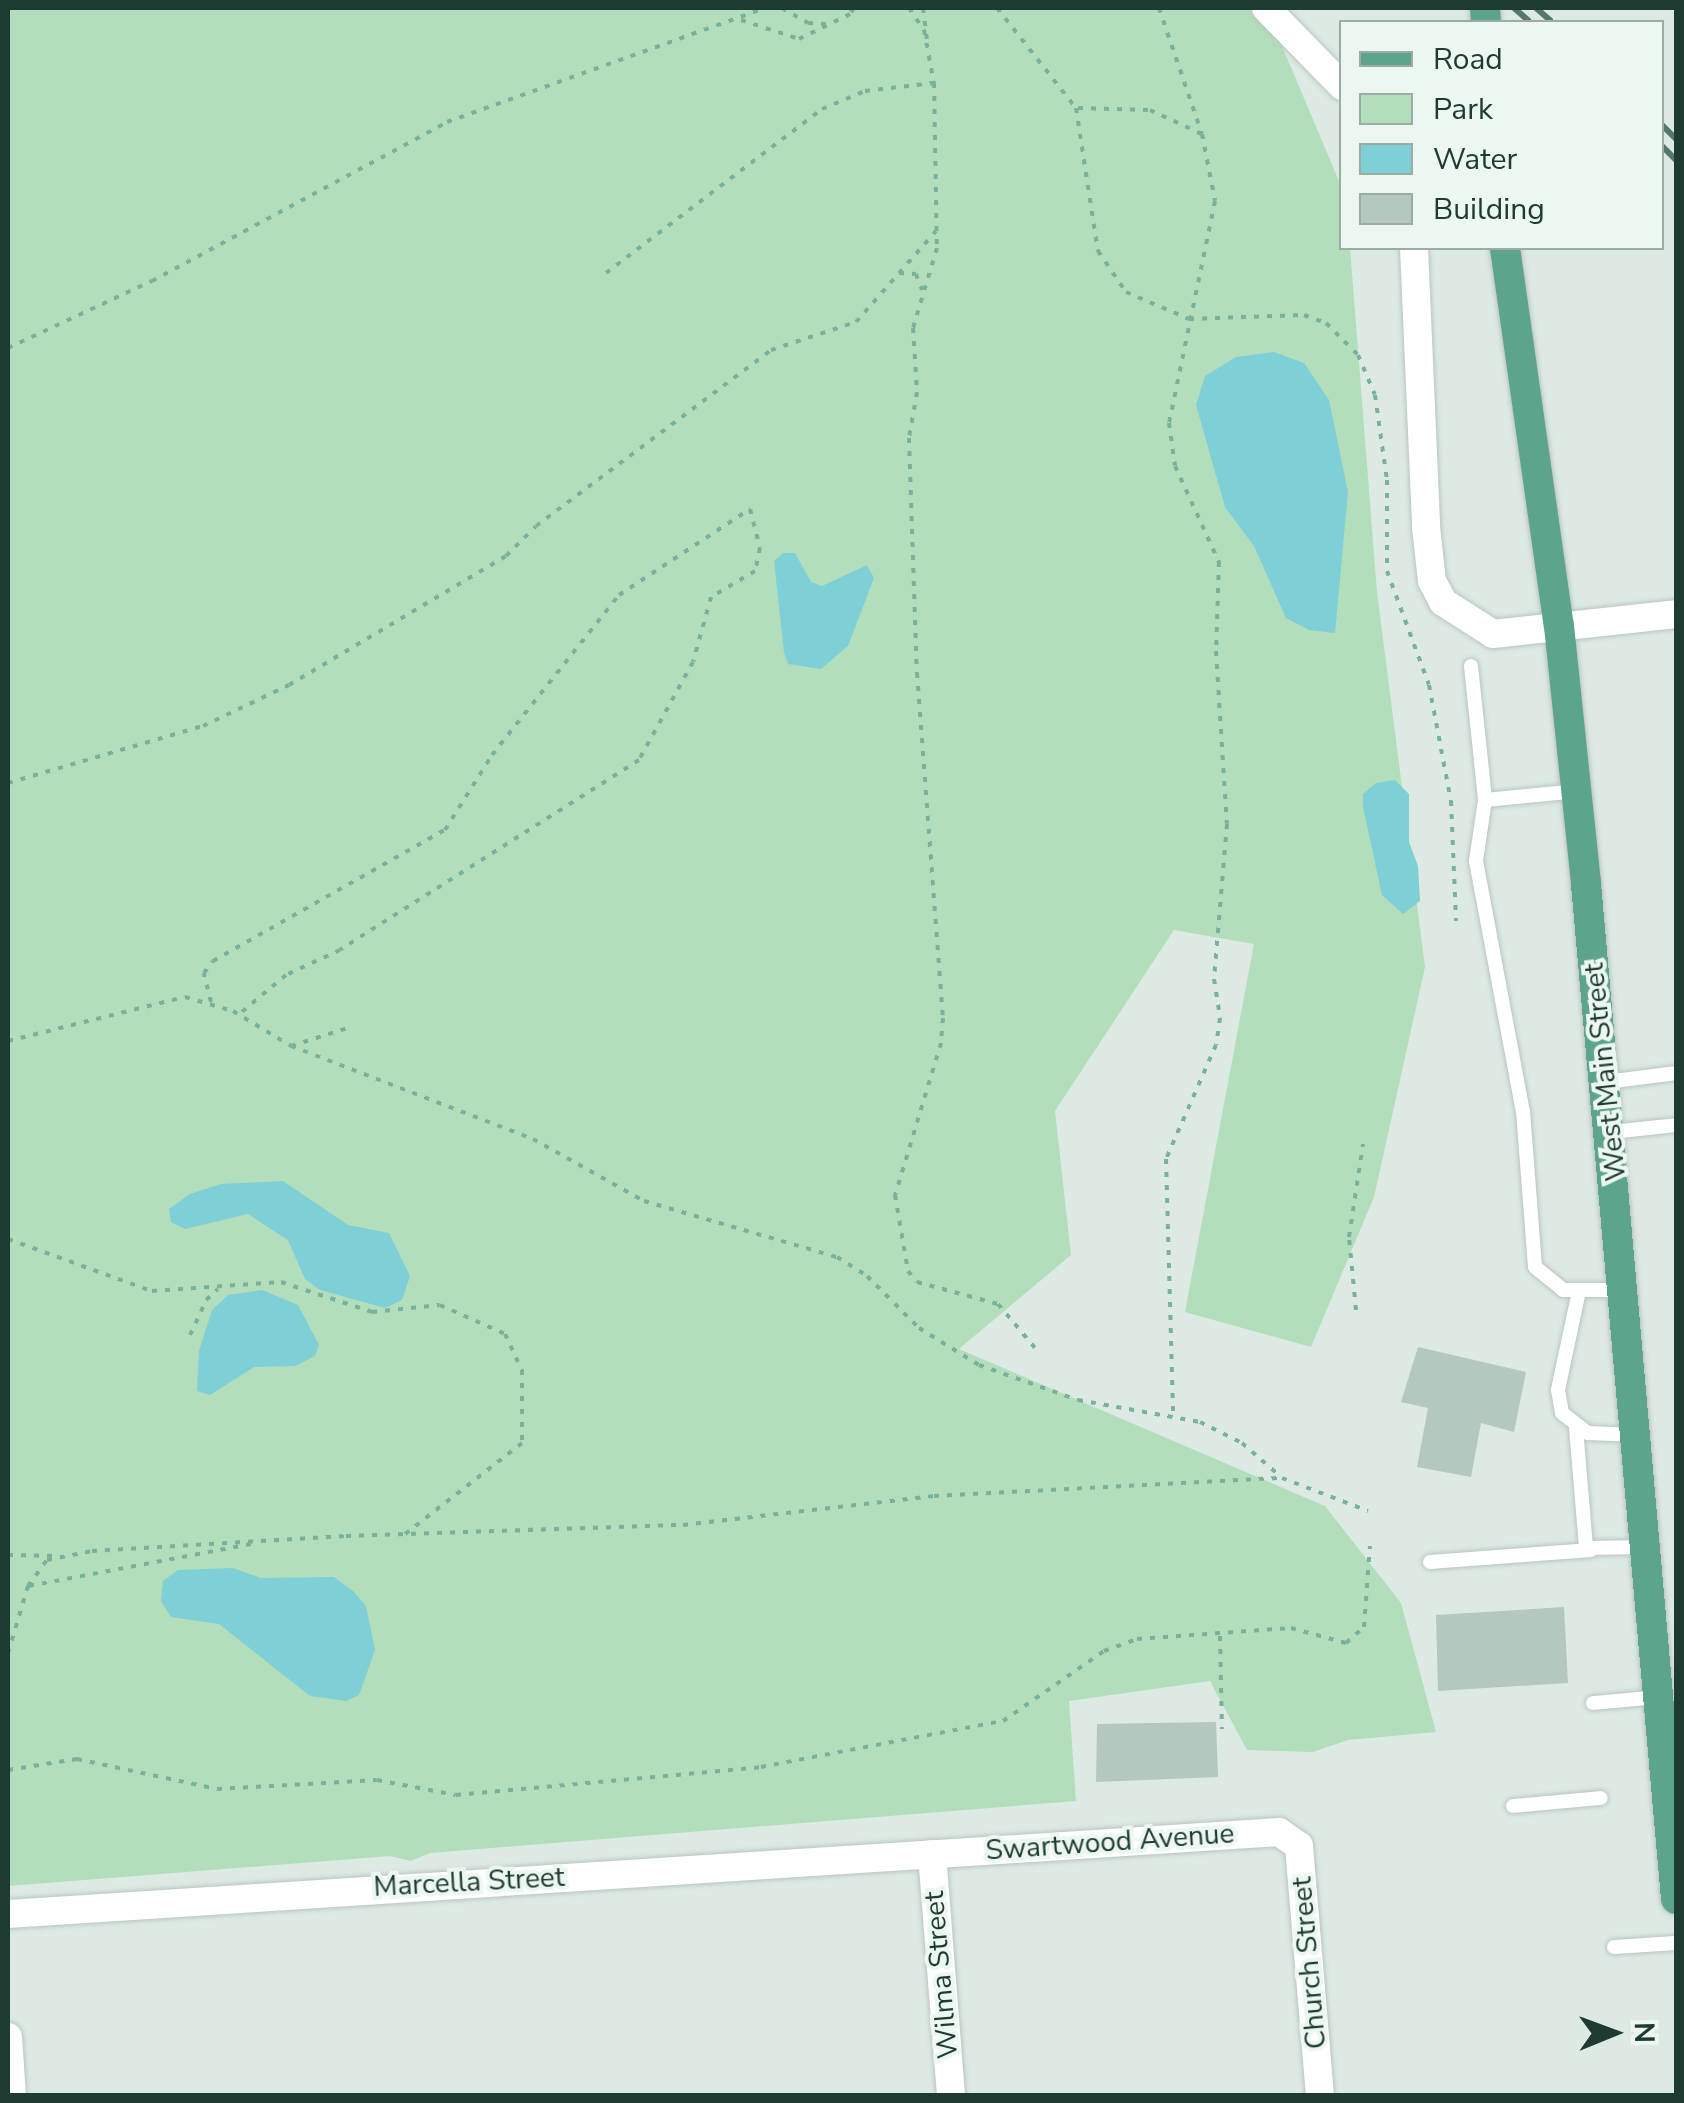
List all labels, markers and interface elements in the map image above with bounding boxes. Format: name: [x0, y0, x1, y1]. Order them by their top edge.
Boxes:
legend: [1339, 20, 1664, 250]
text: Road: [1433, 39, 1503, 80]
text: Park: [1433, 89, 1493, 130]
text: Water: [1433, 139, 1517, 180]
text: Building: [1433, 189, 1545, 230]
street label: West Main Street: [1577, 961, 1633, 1183]
street label: Swartwood Avenue: [985, 1817, 1235, 1867]
street label: Marcella Street: [373, 1860, 565, 1904]
street label: Church Street: [1285, 1875, 1333, 2051]
street label: Wilma Street: [917, 1890, 965, 2060]
north arrow: [1564, 1983, 1664, 2083]
text: N: [1625, 2022, 1663, 2043]

